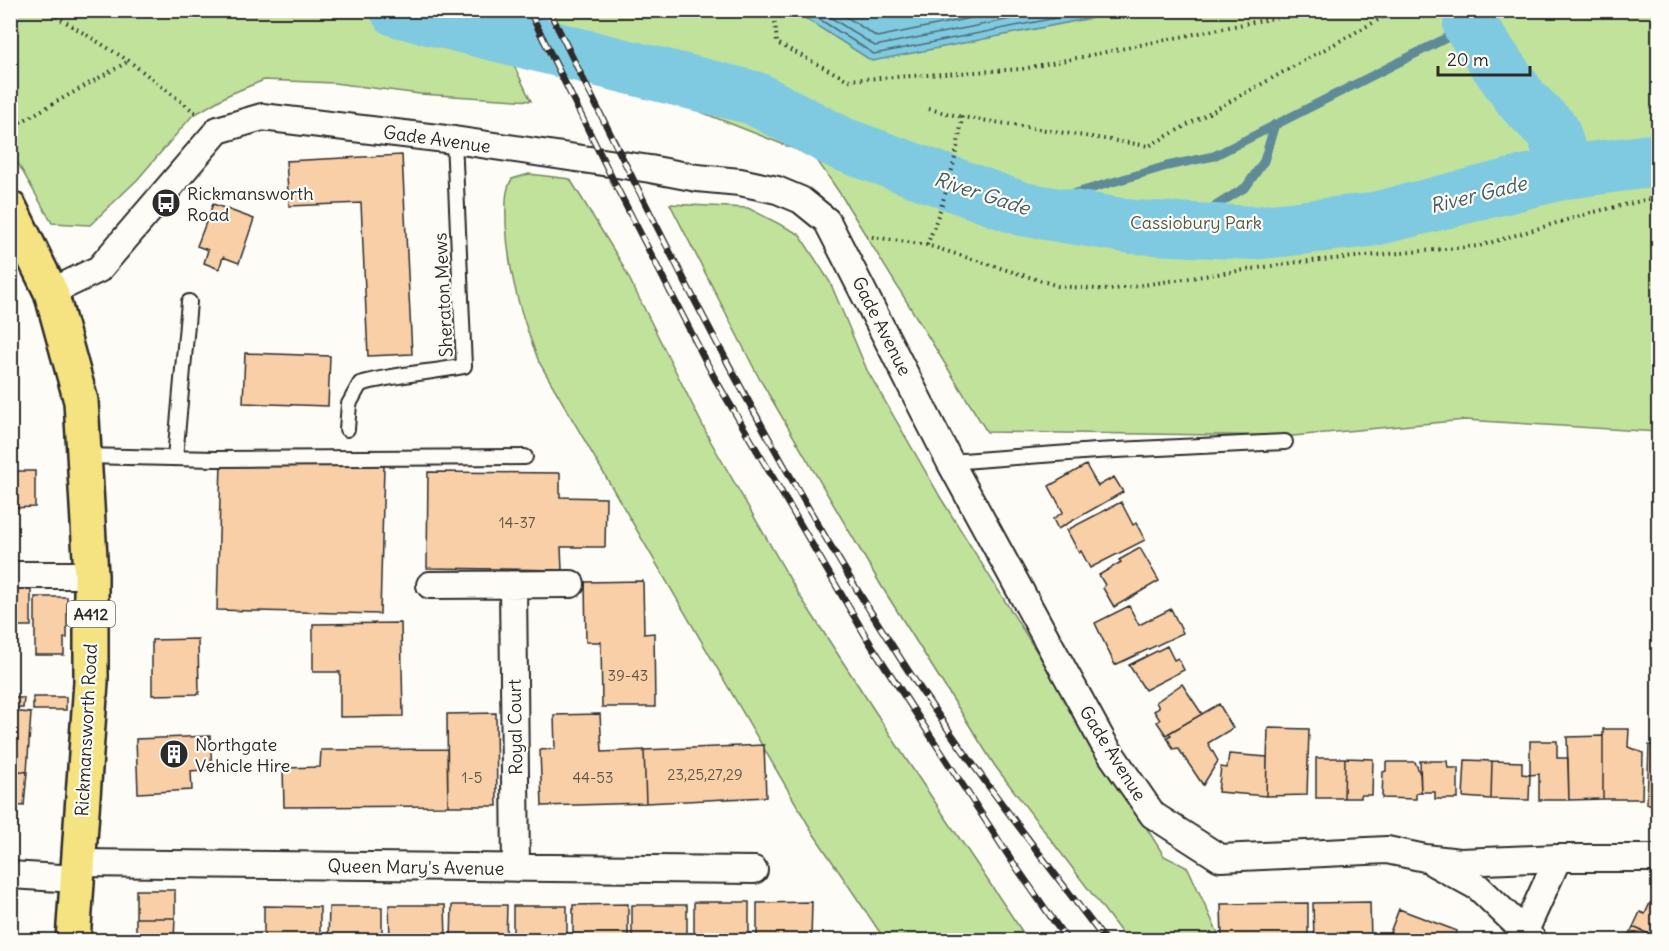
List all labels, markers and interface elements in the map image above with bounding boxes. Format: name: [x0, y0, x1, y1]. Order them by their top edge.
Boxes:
scale bar: [1438, 39, 1530, 77]
text: 20 m: [1447, 48, 1489, 71]
street label: Gade Avenue: [382, 120, 492, 158]
water label: River Gade: [931, 166, 1034, 221]
water label: River Gade: [1427, 170, 1530, 218]
place label: Rickmansworth Road: [187, 182, 314, 226]
bus stop icon: Rickmansworth Road: [150, 187, 182, 219]
park label: Cassiobury Park: [1130, 211, 1262, 234]
street label: Sheraton Mews: [428, 232, 458, 358]
street label: Gade Avenue: [847, 273, 917, 379]
house number: 14-37: [499, 513, 535, 532]
road number: A412: [67, 601, 115, 627]
street label: Rickmansworth Road: [70, 643, 102, 817]
house number: 39-43: [608, 666, 648, 685]
street label: Royal Court: [503, 679, 527, 775]
street label: Gade Avenue: [1075, 701, 1151, 805]
place label: Northgate Vehicle Hire: [195, 733, 290, 777]
building icon: Northgate Vehicle Hire: [158, 738, 190, 770]
house number: 23,25,27,29: [667, 765, 743, 784]
house number: 1-5: [461, 768, 483, 787]
house number: 44-53: [573, 768, 613, 787]
street label: Queen Mary's Avenue: [327, 854, 505, 880]

